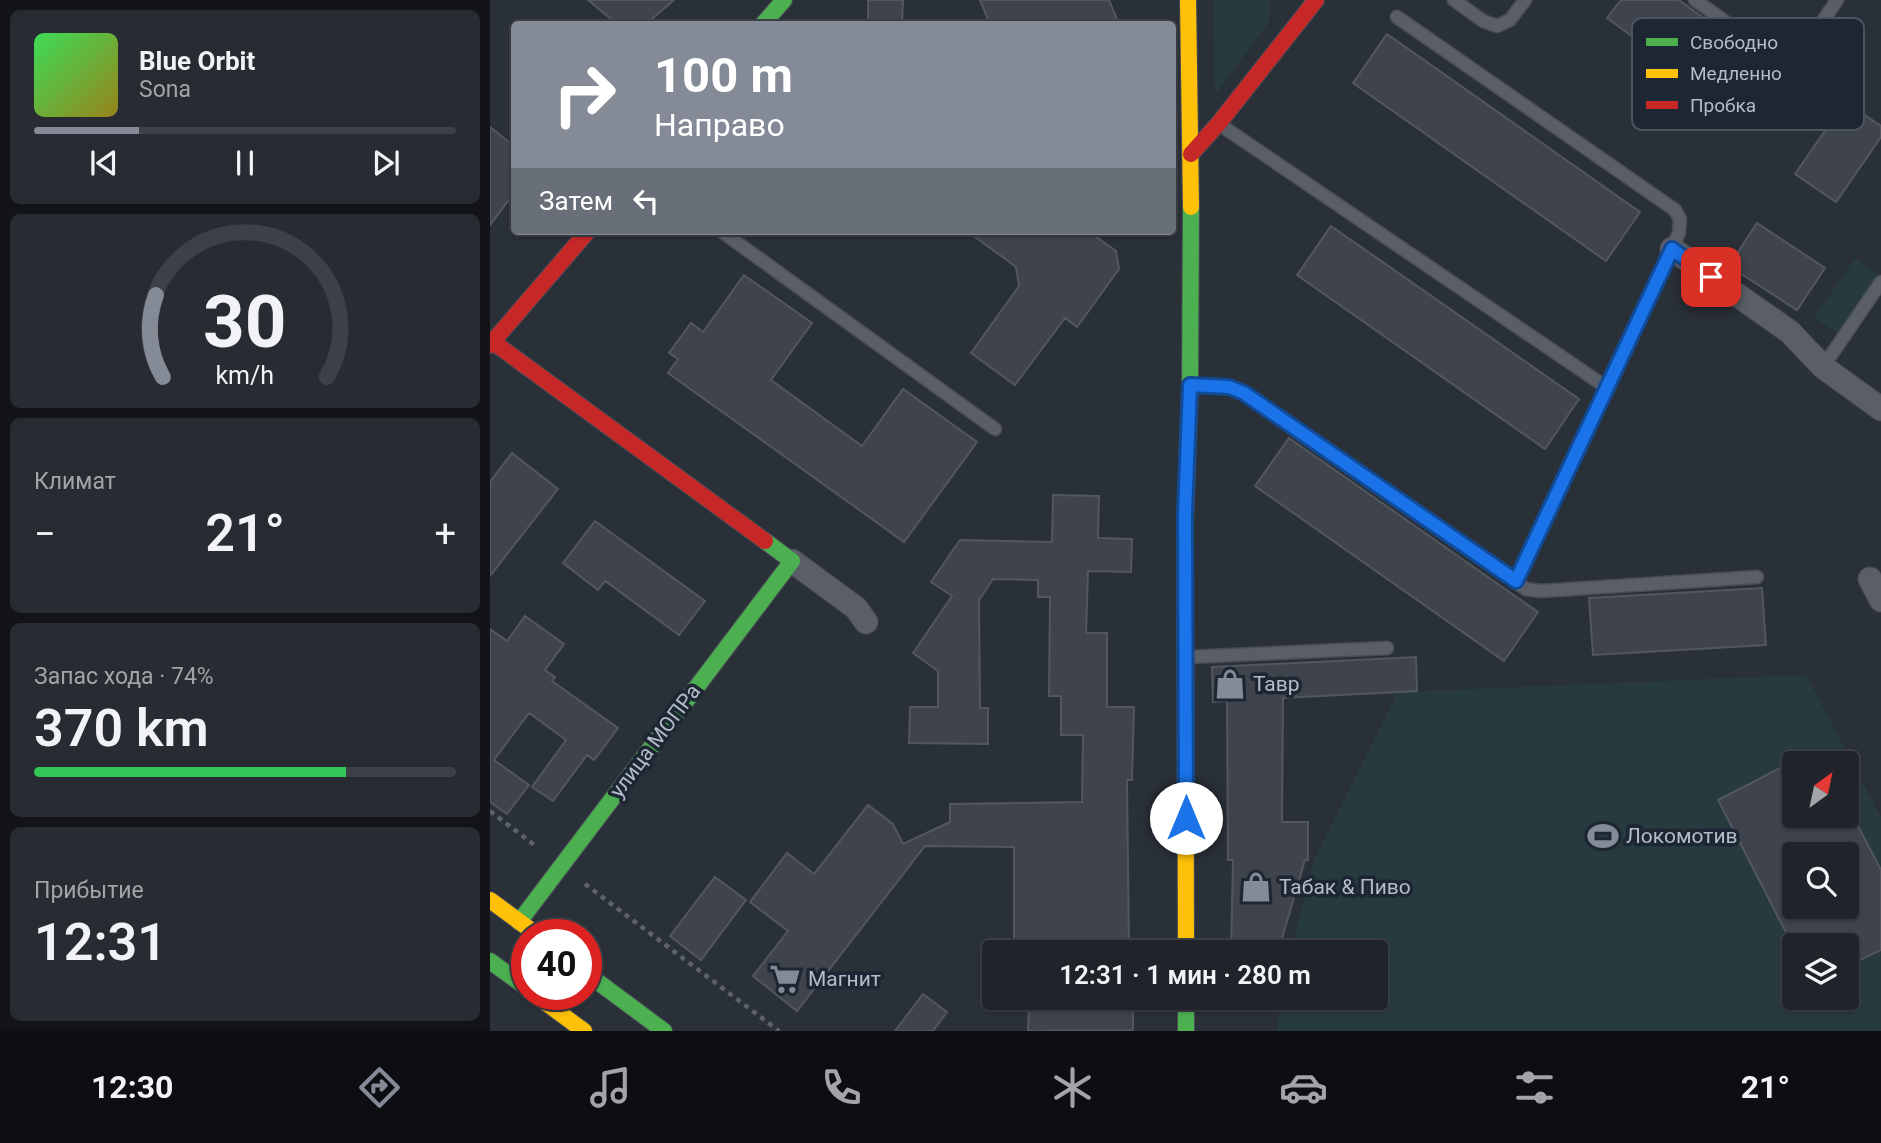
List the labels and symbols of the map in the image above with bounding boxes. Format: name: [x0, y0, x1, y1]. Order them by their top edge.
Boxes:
legend: [1632, 18, 1864, 130]
text: Свободно: [1690, 31, 1778, 54]
text: Медленно: [1690, 62, 1782, 85]
text: Пробка: [1690, 94, 1756, 117]
pin: [1681, 247, 1741, 307]
shop icon: Тавр: [1213, 667, 1247, 701]
place label: Тавр: [1253, 672, 1300, 696]
street label: улица МОПРа: [605, 680, 705, 802]
north arrow: [1782, 751, 1858, 828]
position arrow: [1149, 781, 1223, 855]
sports icon: Локомотив: [1586, 819, 1620, 853]
place label: Локомотив: [1626, 824, 1738, 848]
shop icon: Табак & Пиво: [1239, 870, 1273, 904]
place label: Табак & Пиво: [1279, 875, 1411, 899]
speed limit sign: 40: [511, 919, 602, 1010]
supermarket icon: Магнит: [768, 962, 802, 996]
place label: Магнит: [808, 967, 881, 991]

